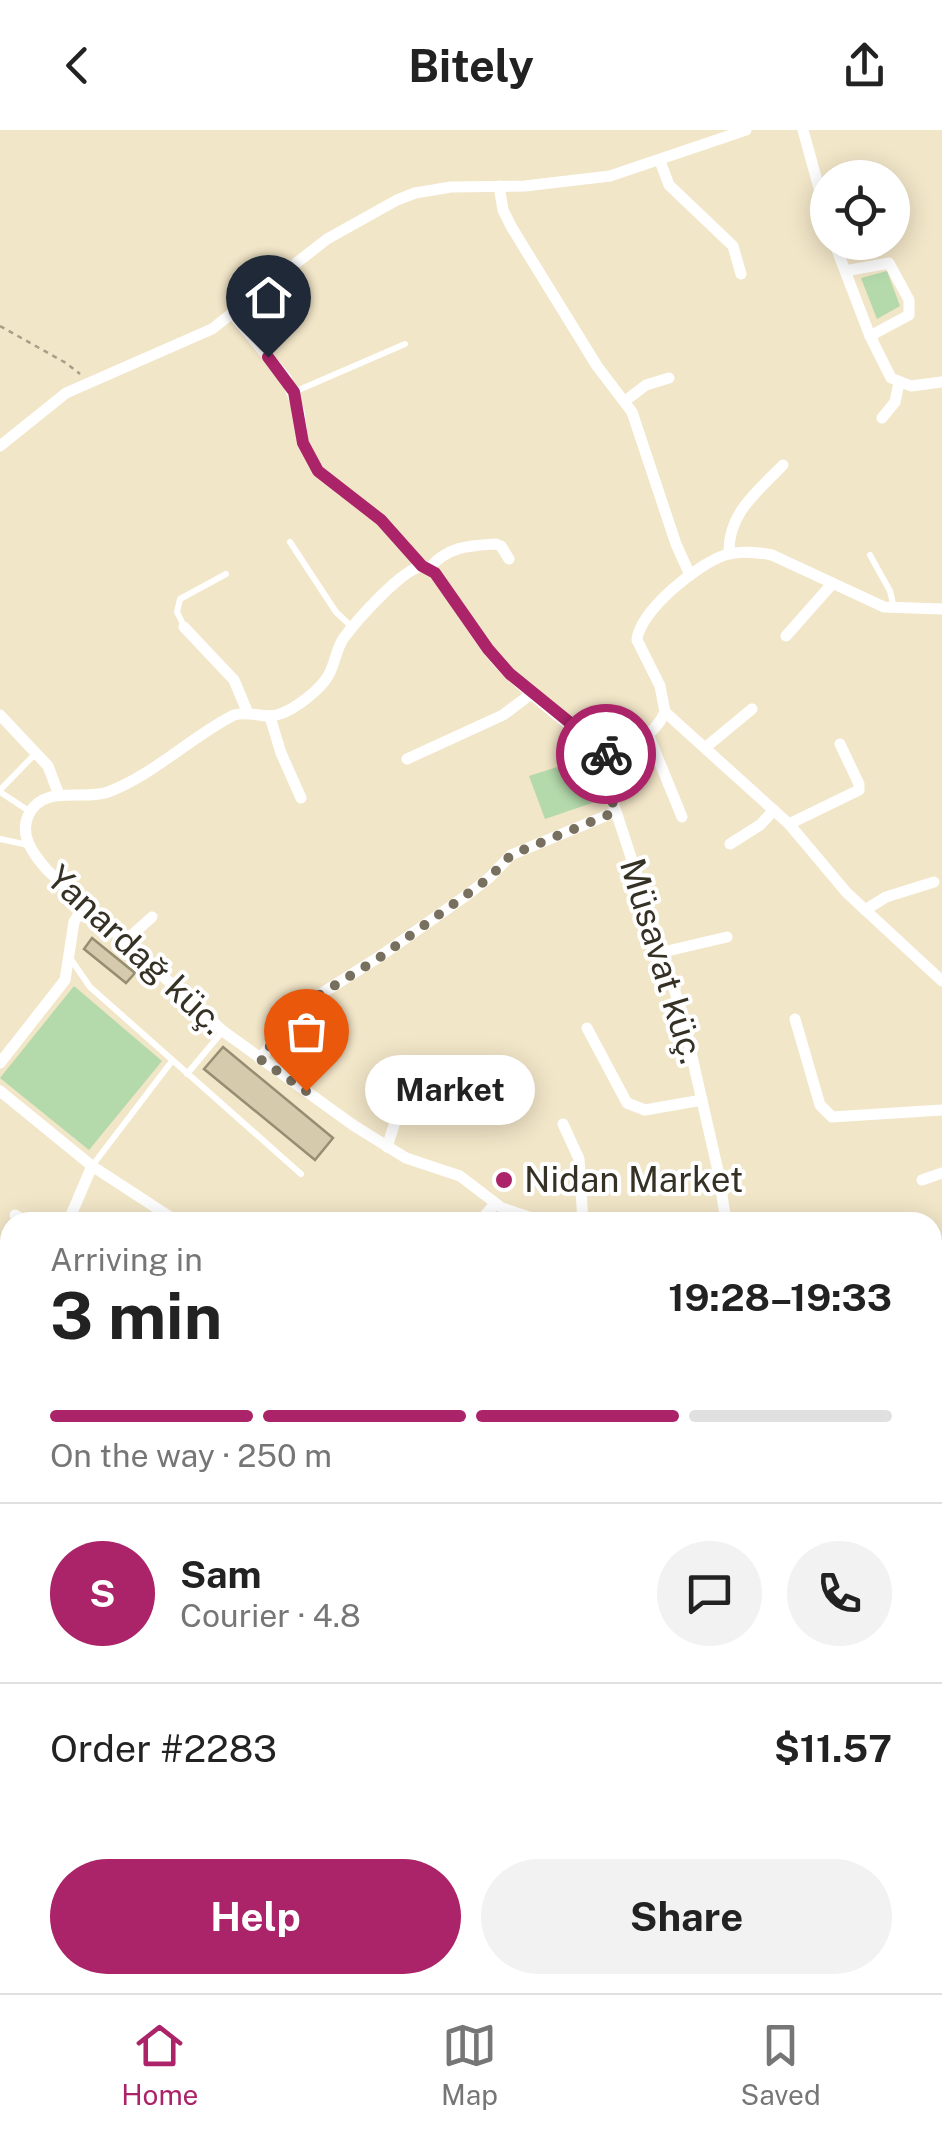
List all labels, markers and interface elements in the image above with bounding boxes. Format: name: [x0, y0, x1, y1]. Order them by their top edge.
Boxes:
icon: back: [50, 38, 105, 93]
icon: share: [837, 38, 892, 93]
text: Bitely: [408, 39, 534, 92]
map controls: [810, 160, 910, 260]
button: locate: [810, 160, 910, 260]
pin: [226, 255, 311, 358]
icon: home: [241, 270, 296, 325]
courier: [556, 704, 656, 804]
icon: bike: [579, 727, 634, 782]
street label: Müsavat küç.: [612, 853, 713, 1068]
street label: Yanardağ küç.: [39, 857, 234, 1042]
pin: [264, 989, 349, 1092]
icon: bag: [279, 1004, 334, 1059]
callout: Market: [366, 1056, 536, 1126]
text: Market: [395, 1071, 505, 1108]
place label: Nidan Market: [524, 1159, 743, 1200]
marker: Nidan Market: [493, 1169, 515, 1191]
text: Arriving in: [50, 1241, 203, 1278]
text: 19:28–19:33: [668, 1275, 892, 1320]
text: 3 min: [50, 1277, 222, 1354]
text: On the way · 250 m: [50, 1437, 332, 1474]
button: chat: [657, 1541, 762, 1646]
button: phone: [787, 1541, 892, 1646]
text: Sam: [180, 1552, 262, 1597]
text: S: [89, 1571, 116, 1616]
text: Courier · 4.8: [180, 1597, 361, 1634]
text: Order #2283: [50, 1726, 277, 1771]
text: $11.57: [774, 1726, 892, 1771]
button: Help: [50, 1859, 461, 1974]
button: Share: [481, 1859, 892, 1974]
tab: Home: [121, 2018, 198, 2111]
tab: Map: [441, 2018, 498, 2111]
tab: Saved: [741, 2018, 821, 2111]

